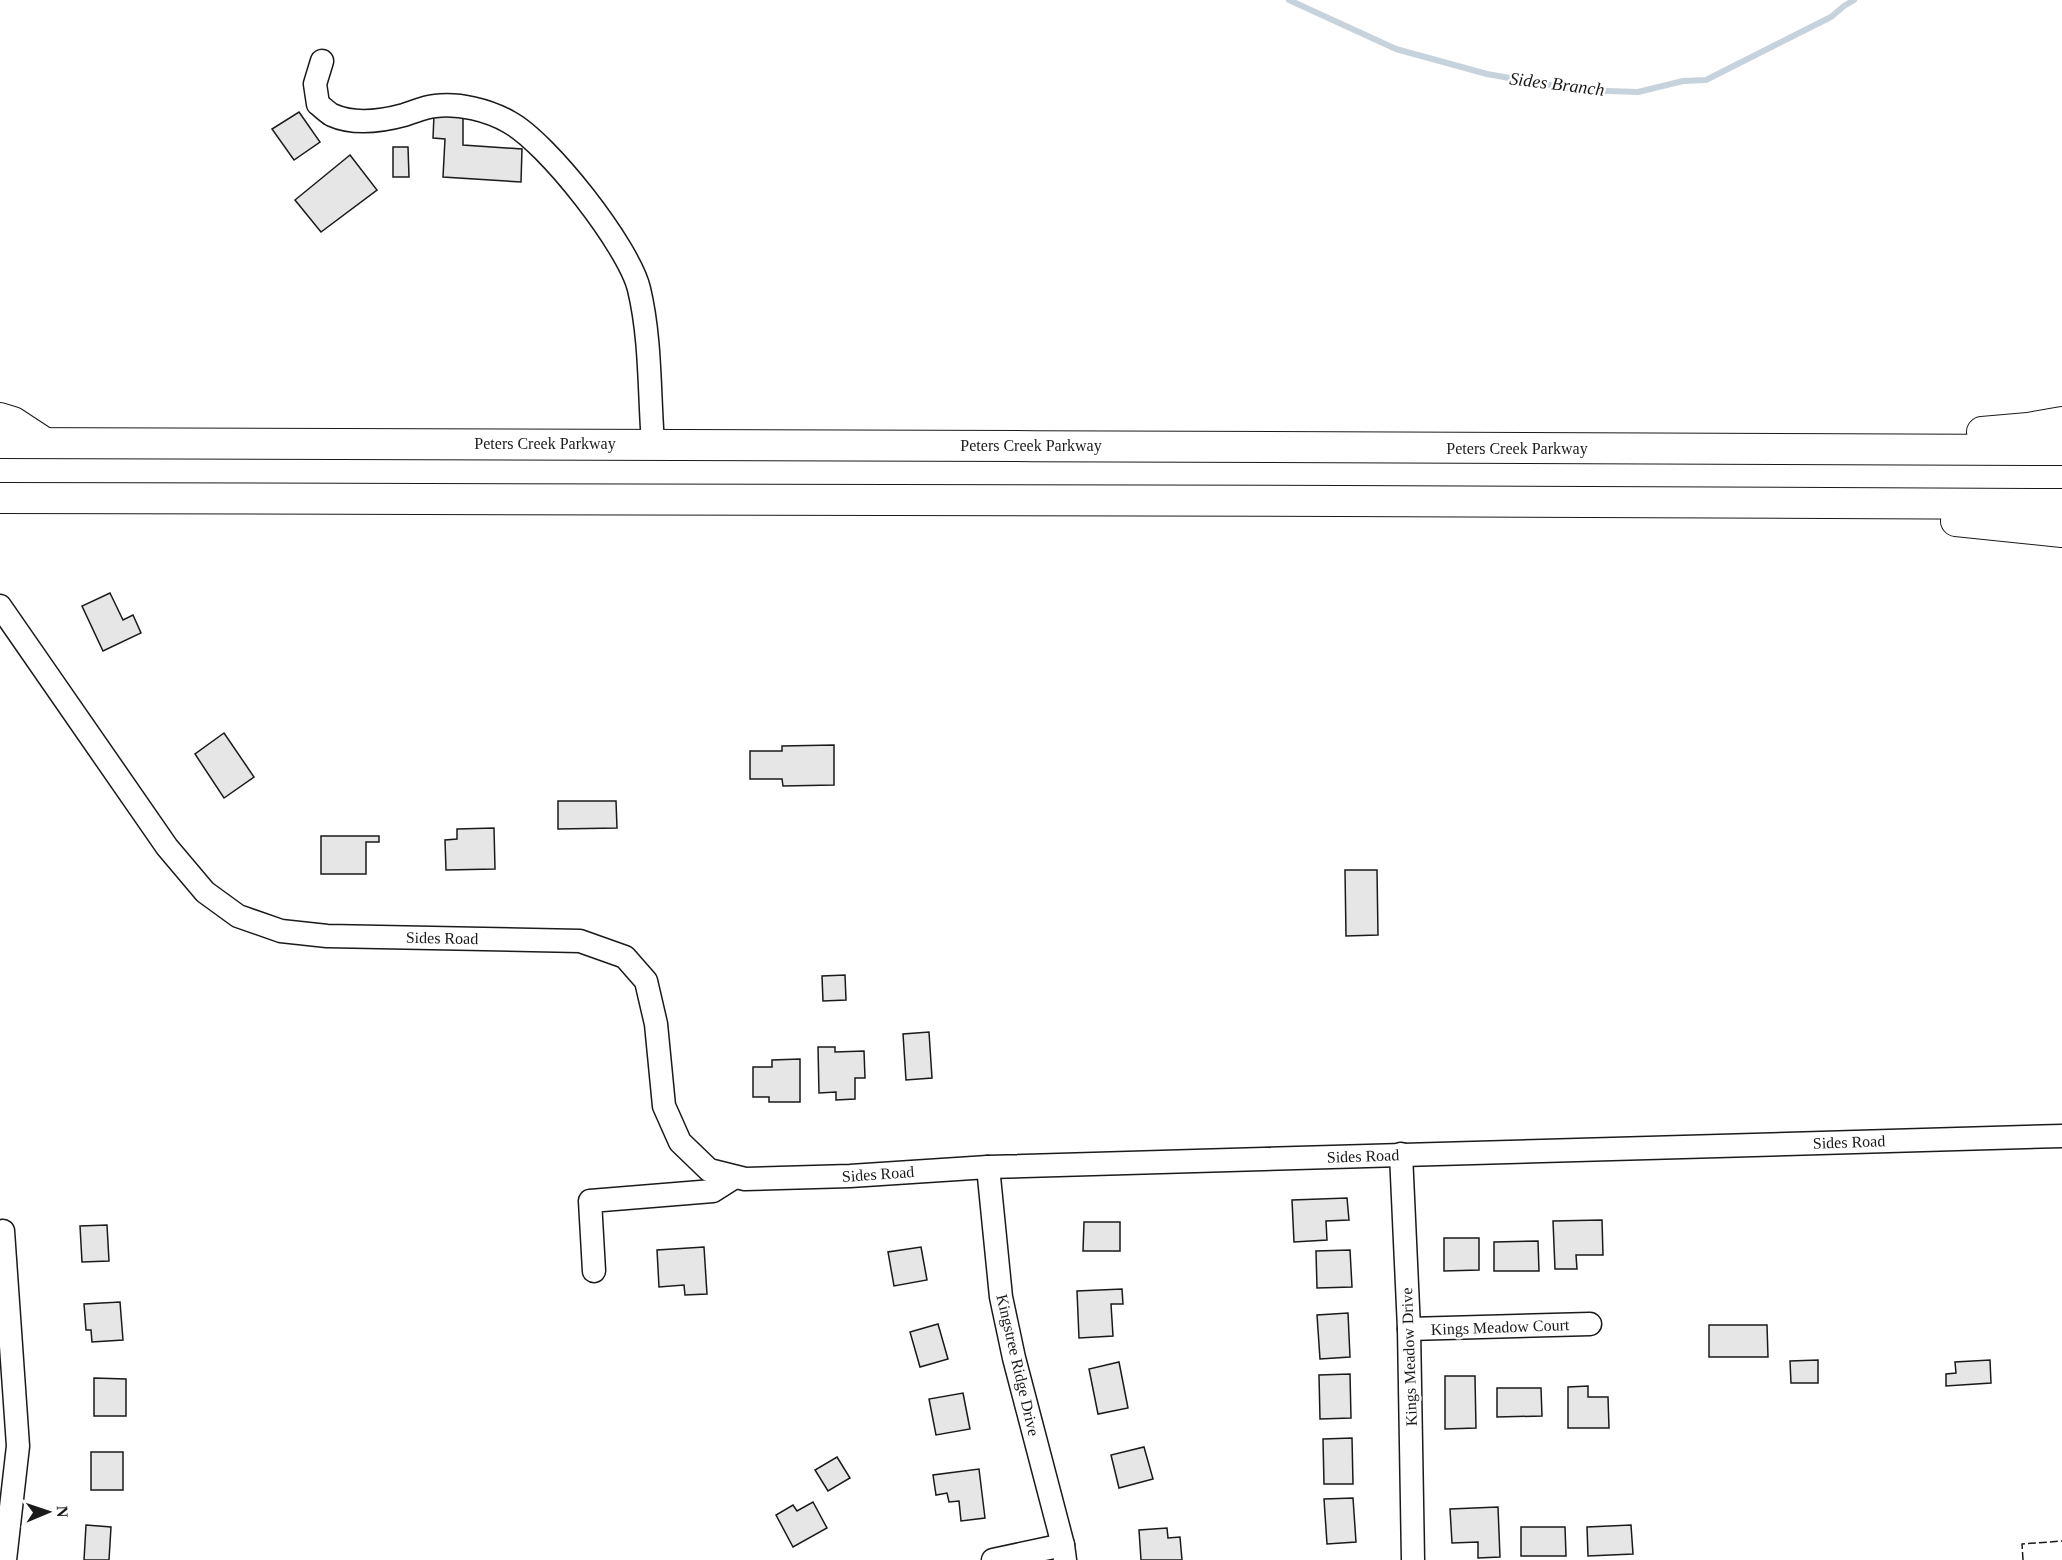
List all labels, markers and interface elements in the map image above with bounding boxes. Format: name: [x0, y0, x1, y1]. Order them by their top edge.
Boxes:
water label: Sides Branch: [1508, 68, 1606, 100]
street label: Peters Creek Parkway: [474, 435, 616, 453]
street label: Peters Creek Parkway: [960, 437, 1102, 455]
street label: Peters Creek Parkway: [1446, 440, 1588, 458]
street label: Sides Road: [406, 929, 478, 947]
street label: Sides Road: [1812, 1132, 1886, 1152]
street label: Sides Road: [1326, 1146, 1400, 1166]
street label: Sides Road: [841, 1163, 915, 1185]
street label: Kings Meadow Drive: [1398, 1287, 1421, 1427]
street label: Kingstree Ridge Drive: [992, 1293, 1043, 1438]
street label: Kings Meadow Court: [1430, 1316, 1570, 1339]
north arrow: [18, 1482, 78, 1542]
text: N: [54, 1505, 71, 1518]

